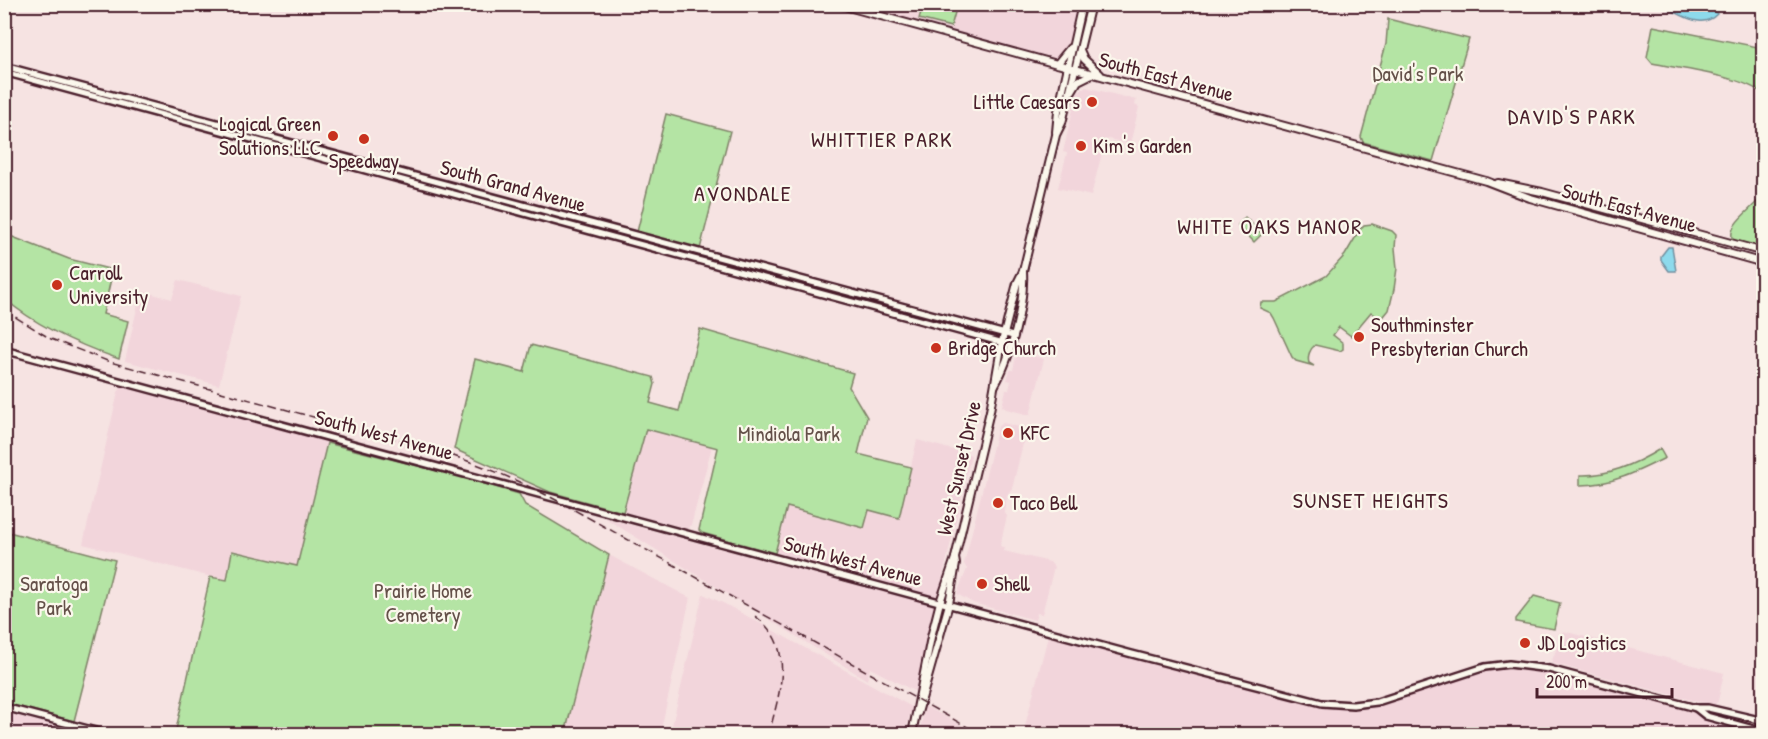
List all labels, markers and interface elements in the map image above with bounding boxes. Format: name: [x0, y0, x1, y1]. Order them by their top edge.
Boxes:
street label: South East Avenue: [1096, 45, 1237, 108]
park label: David's Park: [1373, 59, 1464, 88]
place label: Little Caesars: [974, 87, 1080, 116]
marker: Little Caesars: [1085, 95, 1099, 109]
district label: DAVID'S PARK: [1508, 101, 1636, 131]
place label: Logical Green Solutions LLC: [219, 109, 321, 162]
district label: WHITTIER PARK: [811, 124, 953, 154]
marker: Logical Green Solutions LLC: [326, 129, 340, 143]
place label: Kim's Garden: [1093, 131, 1192, 160]
marker: Speedway: [357, 132, 371, 146]
marker: Kim's Garden: [1074, 139, 1088, 153]
place label: Speedway: [329, 146, 399, 175]
street label: South Grand Avenue: [437, 152, 589, 219]
street label: South East Avenue: [1559, 176, 1700, 239]
district label: AVONDALE: [694, 178, 792, 208]
district label: WHITE OAKS MANOR: [1177, 211, 1363, 241]
place label: Carroll University: [69, 258, 149, 311]
marker: Carroll University: [50, 278, 64, 292]
place label: Southminster Presbyterian Church: [1371, 310, 1528, 363]
marker: Southminster Presbyterian Church: [1352, 330, 1366, 344]
place label: Bridge Church: [948, 333, 1056, 362]
marker: Bridge Church: [929, 341, 943, 355]
street label: West Sunset Drive: [929, 398, 988, 538]
street label: South West Avenue: [312, 402, 457, 467]
place label: KFC: [1020, 418, 1050, 447]
park label: Mindiola Park: [738, 419, 840, 448]
marker: KFC: [1001, 426, 1015, 440]
district label: SUNSET HEIGHTS: [1293, 485, 1449, 515]
place label: Taco Bell: [1010, 488, 1079, 517]
marker: Taco Bell: [991, 496, 1005, 510]
street label: South West Avenue: [781, 528, 926, 593]
park label: Saratoga Park: [20, 569, 88, 622]
place label: Shell: [994, 569, 1031, 598]
park label: Prairie Home Cemetery: [374, 576, 472, 629]
marker: Shell: [975, 577, 989, 591]
place label: JD Logistics: [1537, 628, 1626, 657]
marker: JD Logistics: [1518, 636, 1532, 650]
scale bar: [1537, 661, 1672, 699]
text: 200 m: [1546, 669, 1587, 694]

